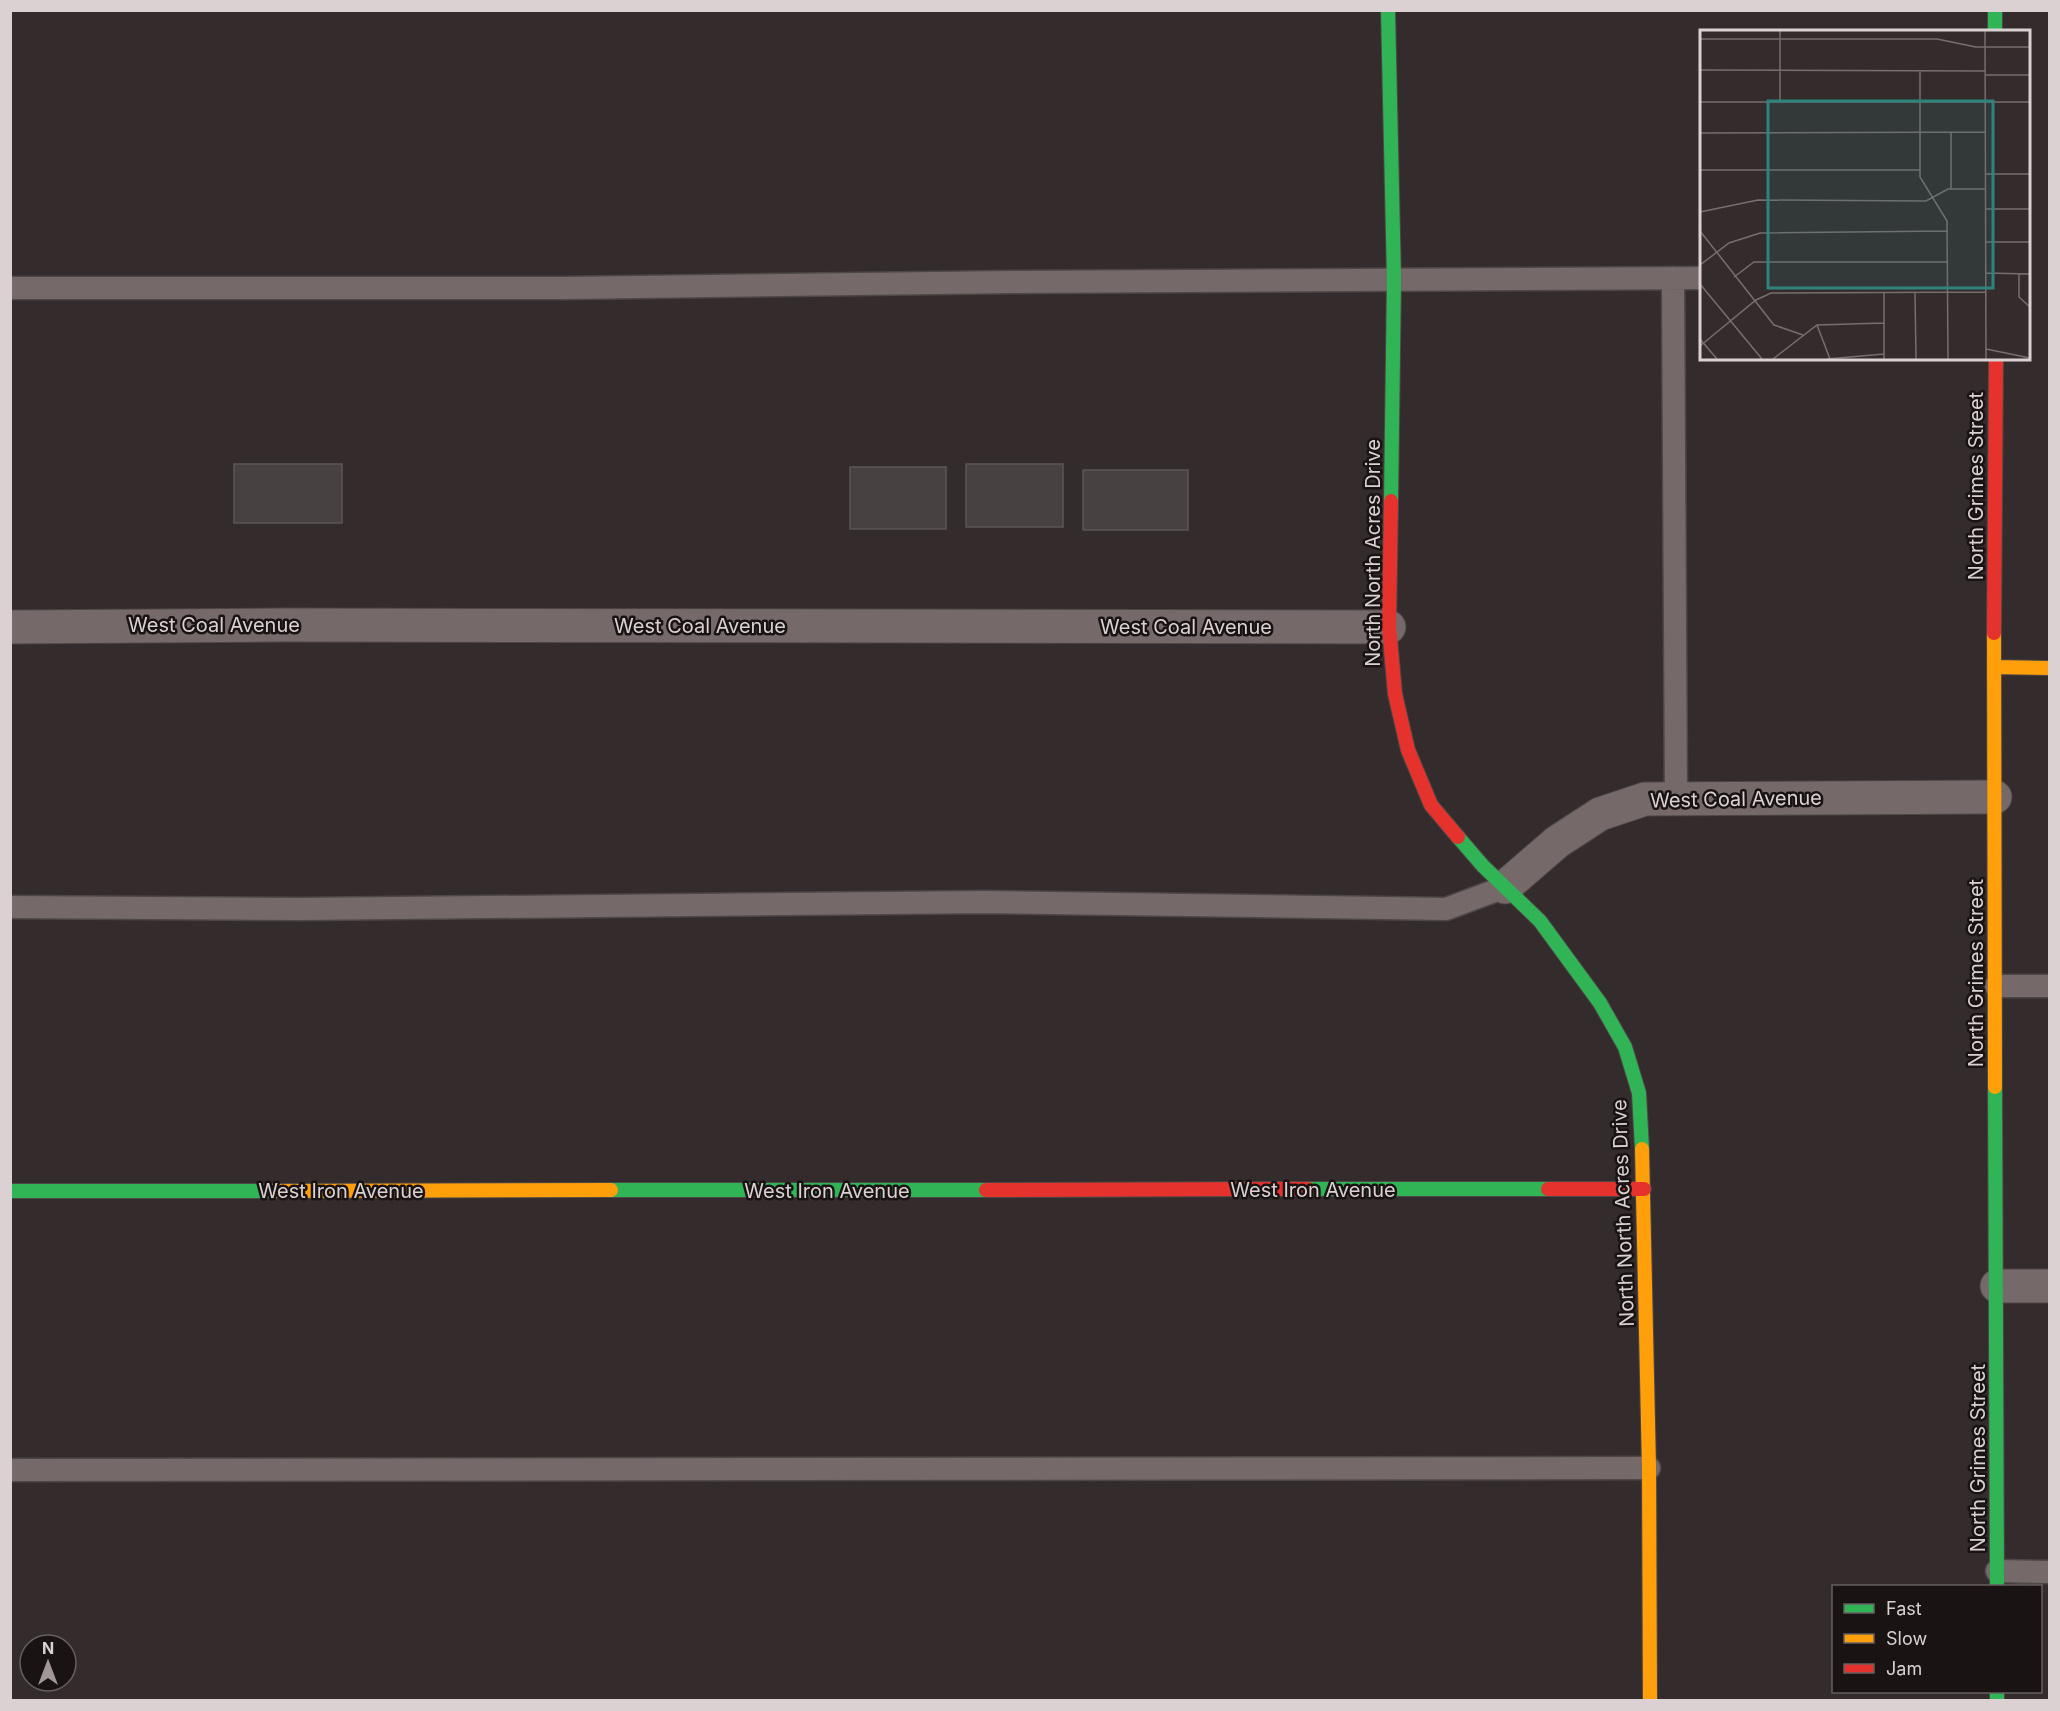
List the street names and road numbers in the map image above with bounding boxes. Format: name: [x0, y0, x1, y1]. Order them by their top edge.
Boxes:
street label: North Grimes Street: [1964, 391, 1988, 580]
street label: North North Acres Drive: [1361, 439, 1385, 667]
street label: West Coal Avenue: [128, 613, 300, 637]
street label: West Coal Avenue: [614, 614, 786, 638]
street label: West Coal Avenue: [1100, 615, 1272, 639]
street label: West Coal Avenue: [1650, 786, 1822, 812]
street label: North Grimes Street: [1964, 878, 1988, 1067]
street label: North North Acres Drive: [1607, 1099, 1639, 1327]
street label: West Iron Avenue: [1230, 1178, 1396, 1202]
street label: West Iron Avenue: [258, 1179, 424, 1203]
street label: West Iron Avenue: [744, 1179, 910, 1203]
street label: North Grimes Street: [1966, 1363, 1990, 1552]

